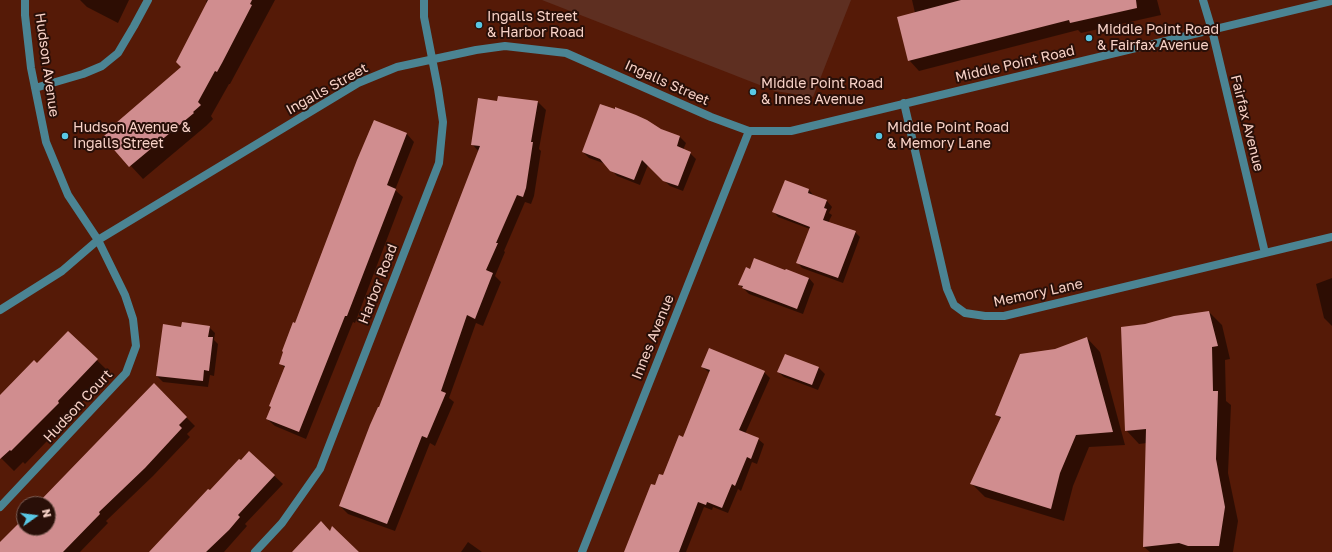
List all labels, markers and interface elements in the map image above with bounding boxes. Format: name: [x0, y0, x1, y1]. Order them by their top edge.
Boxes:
place label: Ingalls Street & Harbor Road: [487, 9, 584, 42]
street label: Hudson Avenue: [31, 12, 63, 118]
marker: Ingalls Street & Harbor Road: [474, 20, 484, 30]
place label: Middle Point Road & Fairfax Avenue: [1097, 22, 1219, 54]
marker: Middle Point Road & Fairfax Avenue: [1084, 33, 1094, 43]
street label: Middle Point Road: [954, 42, 1076, 86]
street label: Ingalls Street: [622, 57, 712, 109]
street label: Ingalls Street: [283, 60, 371, 118]
street label: Fairfax Avenue: [1227, 73, 1267, 173]
place label: Middle Point Road & Innes Avenue: [761, 76, 883, 108]
marker: Middle Point Road & Innes Avenue: [748, 87, 758, 97]
place label: Hudson Avenue & Ingalls Street: [73, 120, 191, 152]
place label: Middle Point Road & Memory Lane: [887, 120, 1009, 152]
marker: Hudson Avenue & Ingalls Street: [60, 131, 70, 141]
marker: Middle Point Road & Memory Lane: [874, 131, 884, 141]
street label: Harbor Road: [355, 242, 401, 326]
street label: Memory Lane: [992, 275, 1084, 311]
street label: Innes Avenue: [628, 292, 678, 382]
street label: Hudson Court: [40, 366, 116, 446]
north arrow: [16, 496, 56, 536]
text: N: [40, 508, 54, 519]

